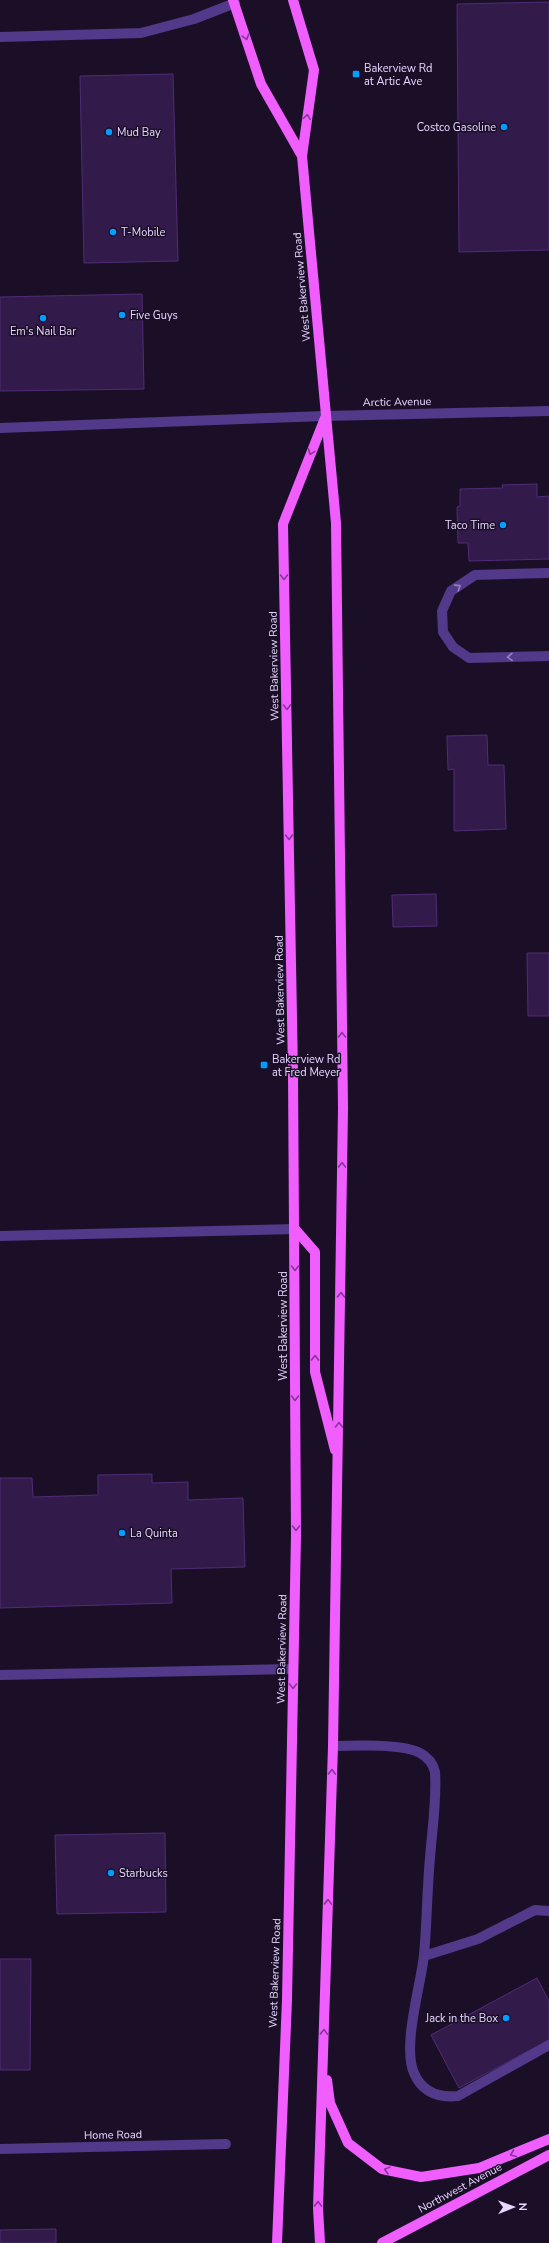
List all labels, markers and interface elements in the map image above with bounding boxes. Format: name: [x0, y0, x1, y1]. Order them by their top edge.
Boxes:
one-way arrow: [241, 33, 250, 40]
place label: Bakerview Rd at Artic Ave: [364, 61, 432, 89]
marker: Bakerview Rd at Artic Ave: [351, 69, 361, 79]
one-way arrow: [302, 114, 311, 120]
place label: Costco Gasoline: [417, 120, 496, 135]
marker: Costco Gasoline: [499, 122, 509, 132]
place label: Mud Bay: [117, 125, 161, 140]
marker: Mud Bay: [104, 127, 114, 137]
place label: T-Mobile: [121, 225, 165, 240]
marker: T-Mobile: [108, 227, 118, 237]
street label: West Bakerview Road: [290, 232, 314, 342]
place label: Five Guys: [130, 308, 178, 323]
marker: Five Guys: [117, 310, 127, 320]
marker: Em's Nail Bar: [38, 313, 48, 323]
place label: Em's Nail Bar: [10, 324, 76, 339]
street label: Arctic Avenue: [362, 394, 432, 410]
one-way arrow: [308, 449, 316, 456]
place label: Taco Time: [445, 518, 495, 533]
marker: Taco Time: [498, 520, 508, 530]
one-way arrow: [280, 574, 288, 580]
one-way arrow: [454, 584, 461, 591]
street label: West Bakerview Road: [266, 611, 282, 721]
one-way arrow: [507, 653, 513, 661]
one-way arrow: [283, 704, 291, 710]
one-way arrow: [285, 834, 293, 840]
street label: West Bakerview Road: [272, 935, 288, 1045]
one-way arrow: [338, 1032, 346, 1038]
place label: Bakerview Rd at Fred Meyer: [272, 1052, 340, 1080]
marker: Bakerview Rd at Fred Meyer: [259, 1060, 269, 1070]
one-way arrow: [338, 1162, 346, 1168]
one-way arrow: [291, 1265, 299, 1271]
street label: West Bakerview Road: [276, 1271, 291, 1381]
one-way arrow: [337, 1292, 345, 1298]
one-way arrow: [311, 1355, 319, 1361]
one-way arrow: [291, 1395, 300, 1401]
one-way arrow: [335, 1422, 343, 1428]
one-way arrow: [292, 1525, 300, 1531]
place label: La Quinta: [130, 1526, 178, 1541]
marker: La Quinta: [117, 1528, 127, 1538]
street label: West Bakerview Road: [274, 1594, 290, 1704]
one-way arrow: [289, 1683, 297, 1689]
one-way arrow: [328, 1769, 336, 1775]
place label: Starbucks: [119, 1866, 168, 1881]
marker: Starbucks: [106, 1868, 116, 1878]
one-way arrow: [324, 1899, 332, 1905]
street label: West Bakerview Road: [266, 1918, 284, 2028]
place label: Jack in the Box: [425, 2011, 498, 2026]
marker: Jack in the Box: [501, 2013, 511, 2023]
one-way arrow: [320, 2029, 328, 2035]
street label: Home Road: [84, 2127, 142, 2143]
one-way arrow: [509, 2149, 517, 2157]
street label: Northwest Avenue: [415, 2160, 505, 2216]
one-way arrow: [384, 2166, 391, 2175]
north arrow: [493, 2187, 533, 2227]
one-way arrow: [314, 2201, 322, 2207]
text: N: [515, 2203, 530, 2211]

